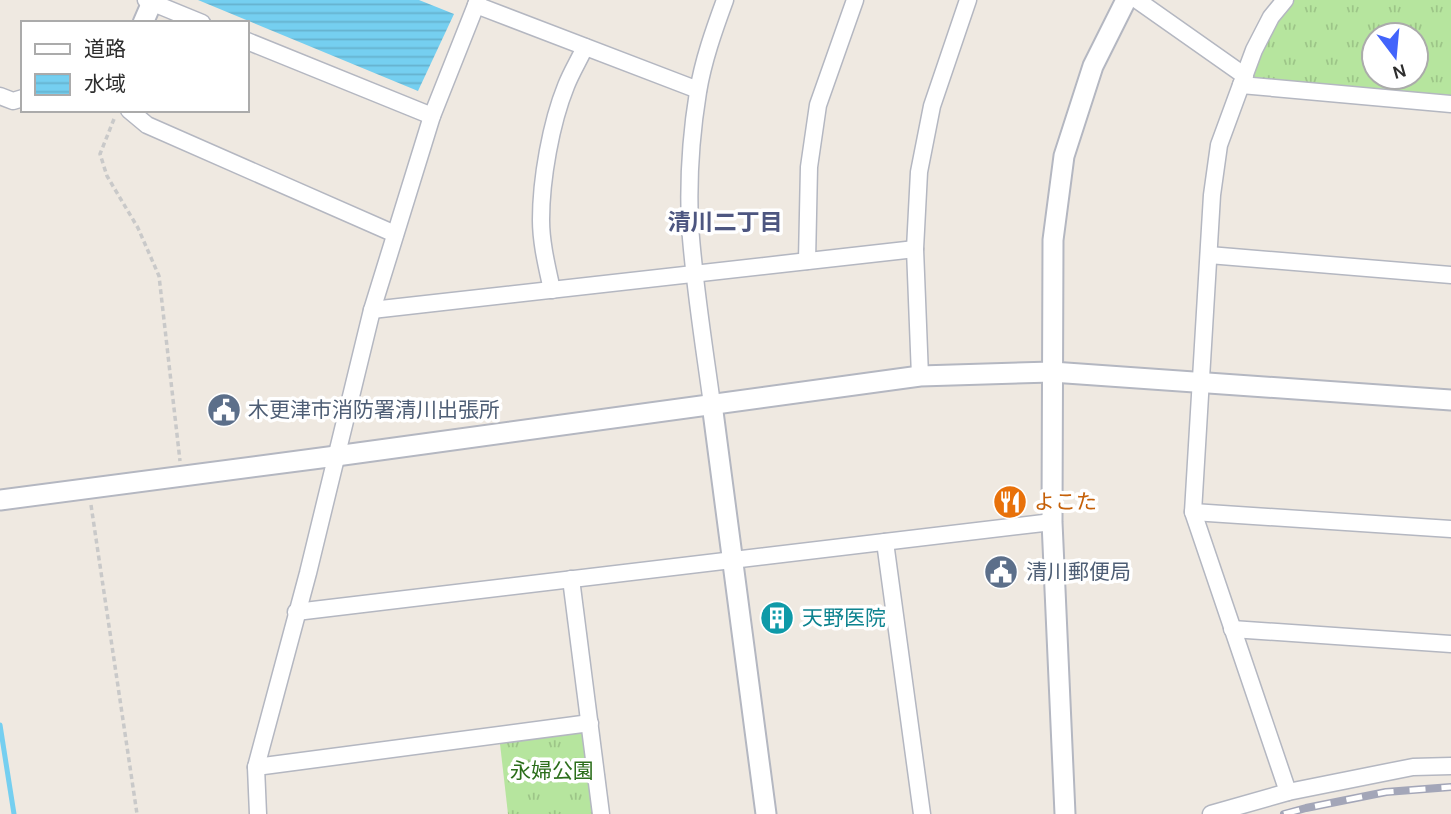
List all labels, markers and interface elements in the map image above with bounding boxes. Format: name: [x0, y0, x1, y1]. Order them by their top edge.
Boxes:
legend: [21, 21, 248, 112]
north arrow: [1360, 21, 1430, 91]
text: 道路: [84, 37, 126, 61]
text: N: [1390, 59, 1409, 84]
text: 水域: [84, 72, 126, 96]
district label: 清川二丁目: [668, 209, 783, 236]
public building icon: 木更津市消防署清川出張所: [205, 391, 243, 429]
place label: 木更津市消防署清川出張所: [248, 398, 500, 422]
restaurant icon: よこた: [991, 483, 1029, 521]
place label: よこた: [1034, 490, 1097, 514]
public building icon: 清川郵便局: [982, 553, 1020, 591]
place label: 清川郵便局: [1026, 560, 1131, 584]
building icon: 天野医院: [758, 599, 796, 637]
place label: 天野医院: [802, 606, 886, 630]
park label: 永婦公園: [510, 759, 594, 783]

